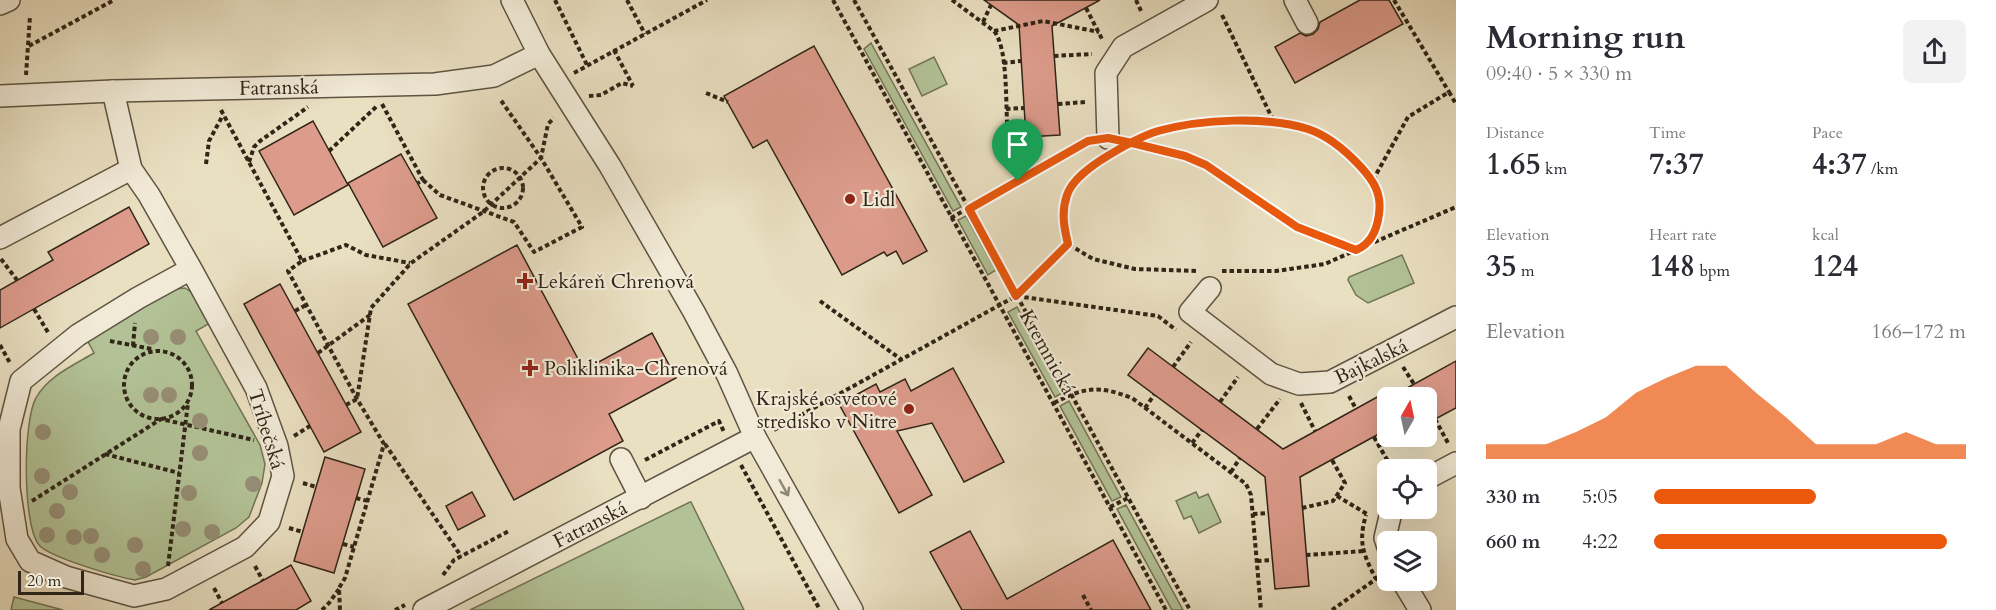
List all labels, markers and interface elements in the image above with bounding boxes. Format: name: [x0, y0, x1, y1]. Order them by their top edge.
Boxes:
text: Morning run: [1486, 15, 1686, 60]
button: share: [1903, 20, 1966, 83]
text: 09:40 · 5 × 330 m: [1486, 60, 1632, 87]
street label: Fatranská: [239, 73, 319, 102]
pin: [992, 119, 1043, 181]
text: Distance: [1486, 122, 1544, 144]
text: Time: [1649, 122, 1686, 144]
text: Pace: [1812, 122, 1843, 144]
icon: arrive: [1001, 128, 1034, 161]
text: 1.65: [1486, 144, 1541, 185]
text: 7:37: [1649, 144, 1704, 185]
text: 4:37: [1812, 144, 1867, 185]
text: km: [1541, 158, 1567, 180]
text: /km: [1867, 158, 1898, 180]
place label: Lidl: [862, 186, 895, 213]
marker: Lidl: [843, 192, 857, 206]
text: Elevation: [1486, 224, 1550, 246]
text: Heart rate: [1649, 224, 1717, 246]
text: kcal: [1812, 224, 1839, 246]
text: 35: [1486, 246, 1517, 287]
text: 148: [1649, 246, 1695, 287]
text: 124: [1812, 246, 1858, 287]
text: m: [1517, 260, 1535, 282]
text: bpm: [1695, 260, 1730, 282]
place label: Lekáreň Chrenová: [537, 268, 695, 295]
marker: Lekáreň Chrenová: [518, 274, 532, 288]
street label: Kremnická: [1013, 305, 1082, 400]
text: Elevation: [1486, 318, 1565, 345]
text: 166–172 m: [1871, 318, 1966, 345]
street label: Bajkalská: [1330, 332, 1413, 391]
place label: Poliklinika-Chrenová: [544, 355, 728, 382]
marker: Poliklinika-Chrenová: [521, 359, 539, 377]
place label: Krajské osvetové stredisko v Nitre: [756, 385, 897, 435]
street label: Tríbečská: [242, 386, 292, 473]
north arrow: [1377, 387, 1437, 447]
map controls: [1377, 387, 1437, 591]
marker: Krajské osvetové stredisko v Nitre: [902, 402, 916, 416]
button: locate: [1377, 459, 1437, 519]
one-way arrow: [779, 478, 790, 496]
text: 330 m: [1486, 483, 1541, 510]
text: 5:05: [1582, 483, 1618, 510]
street label: Fatranská: [549, 494, 632, 555]
text: 660 m: [1486, 528, 1541, 555]
text: 4:22: [1582, 528, 1618, 555]
button: layers: [1377, 531, 1437, 591]
scale bar: [18, 568, 84, 596]
text: 20 m: [27, 570, 61, 592]

